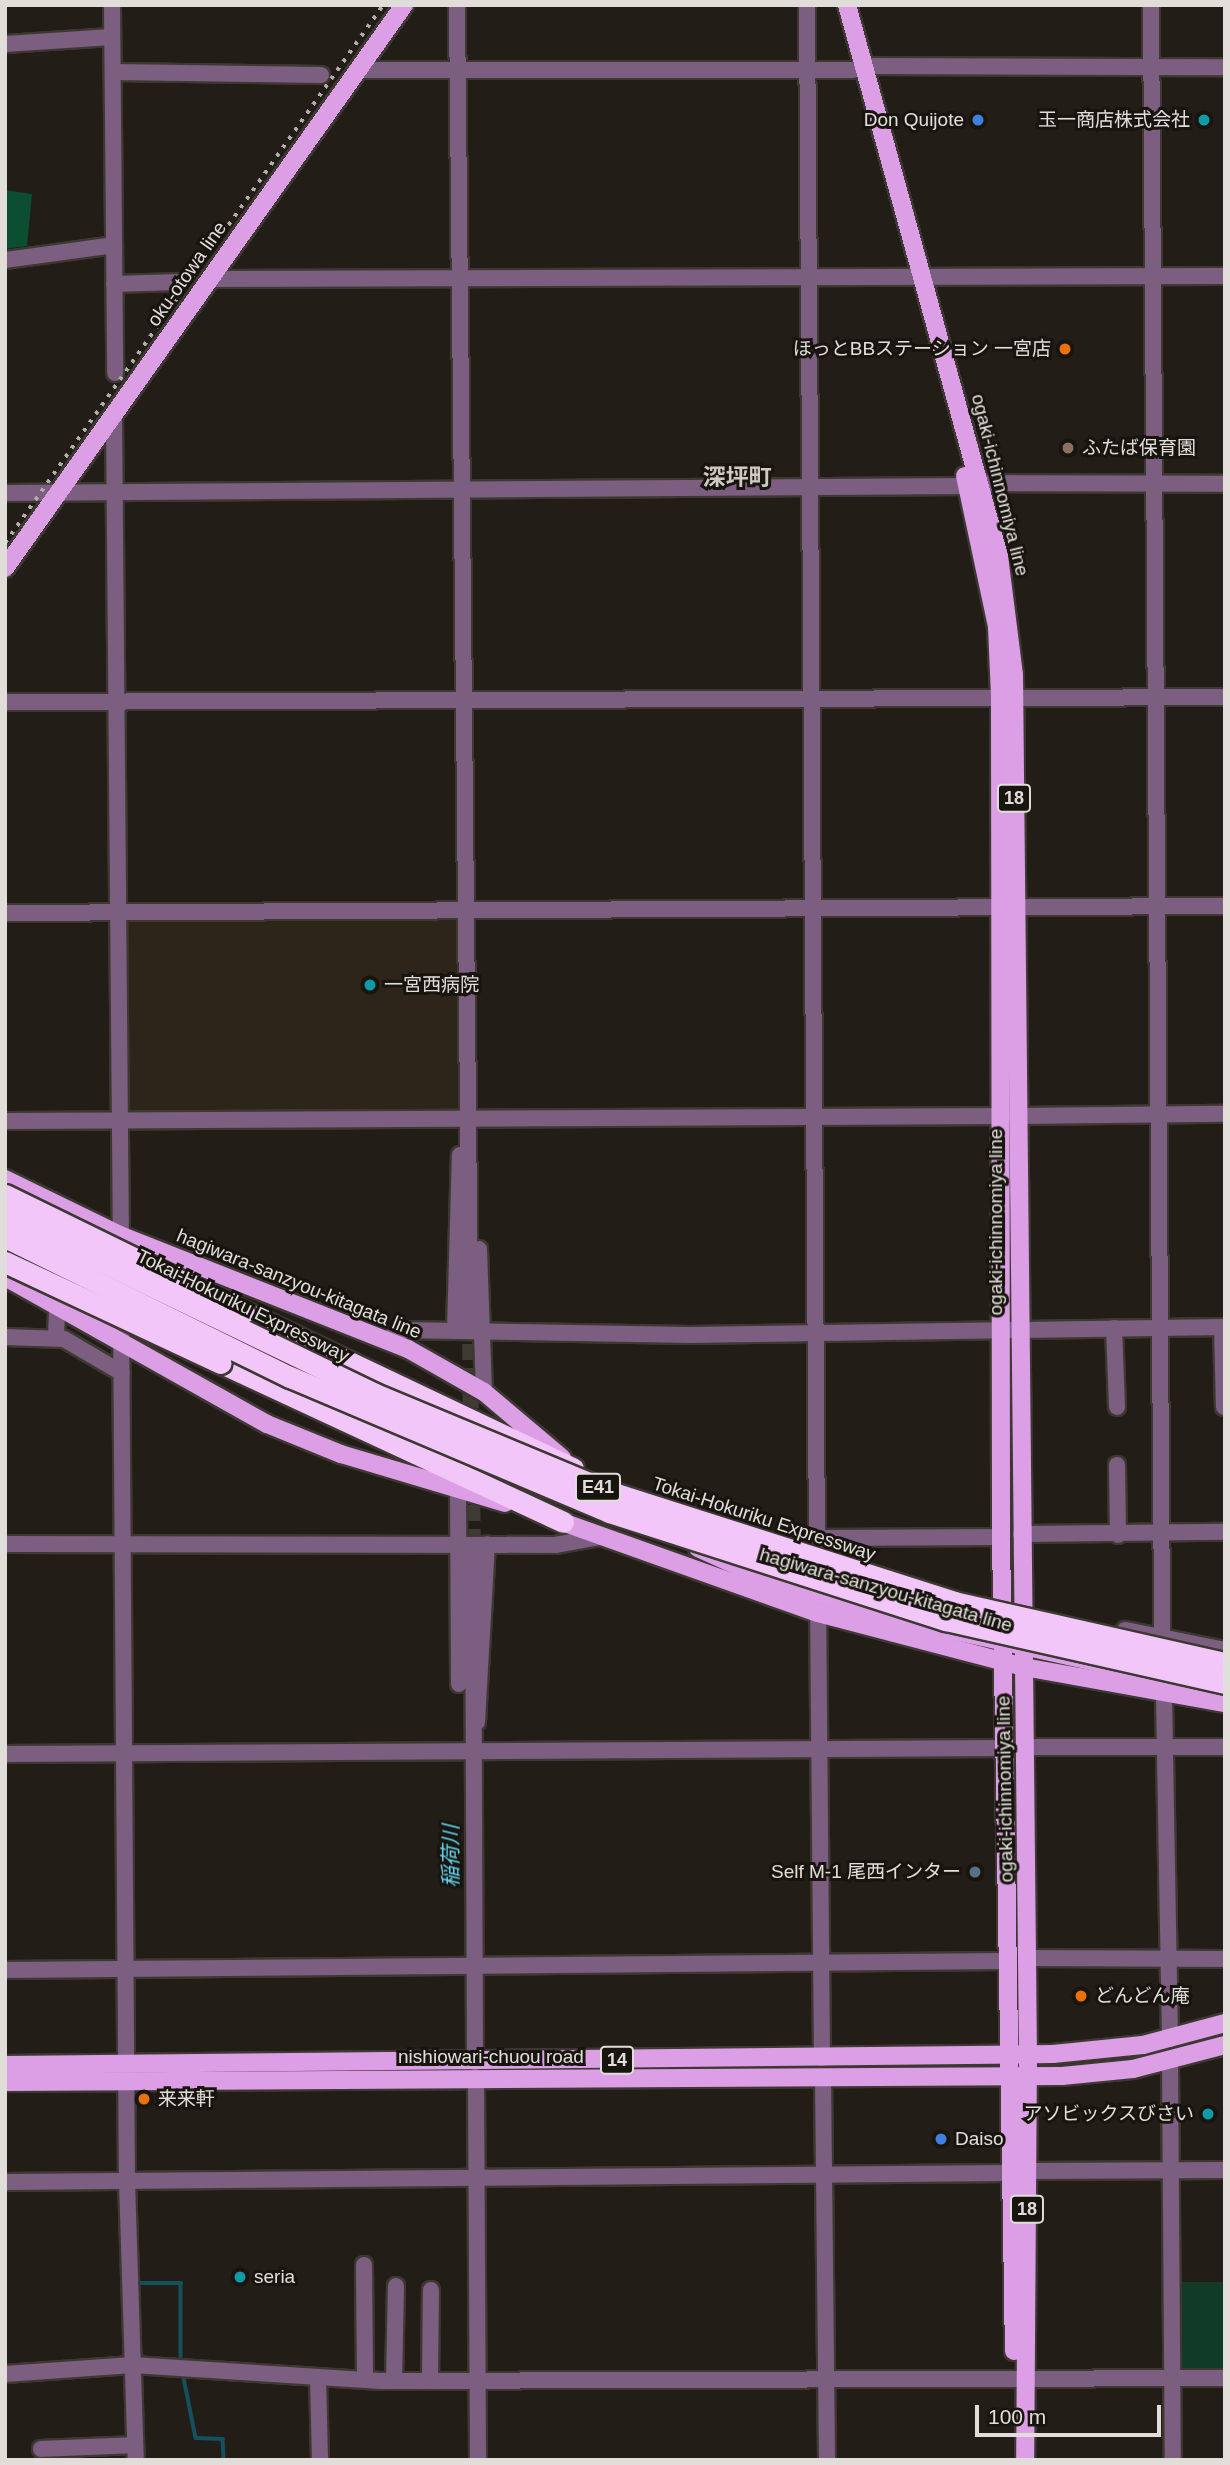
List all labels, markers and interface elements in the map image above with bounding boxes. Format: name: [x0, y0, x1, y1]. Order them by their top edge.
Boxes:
place label: Don Quijote: [864, 109, 964, 131]
place label: 玉一商店株式会社: [1038, 109, 1190, 131]
marker: Don Quijote: [970, 112, 986, 128]
marker: 玉一商店株式会社: [1196, 112, 1212, 128]
street label: oku-otowa line: [143, 217, 231, 331]
place label: ほっとBBステーション 一宮店: [792, 338, 1051, 360]
marker: ほっとBBステーション 一宮店: [1057, 341, 1073, 357]
street label: ogaki-ichinnomiya line: [966, 392, 1034, 578]
place label: ふたば保育園: [1082, 437, 1196, 459]
marker: ふたば保育園: [1060, 440, 1076, 456]
district label: 深坪町: [703, 463, 771, 491]
road number: 18: [996, 784, 1032, 812]
place label: 一宮西病院: [384, 974, 479, 996]
marker: 一宮西病院: [362, 977, 378, 993]
street label: ogaki-ichinnomiya line: [985, 1129, 1007, 1315]
street label: hagiwara-sanzyou-kitagata line: [173, 1224, 425, 1344]
street label: Tokai-Hokuriku Expressway: [133, 1245, 353, 1367]
road number: E41: [574, 1472, 622, 1502]
street label: Tokai-Hokuriku Expressway: [650, 1472, 878, 1566]
street label: hagiwara-sanzyou-kitagata line: [757, 1543, 1015, 1637]
street label: ogaki-ichinnomiya line: [992, 1695, 1018, 1883]
water label: 稲荷川: [438, 1825, 464, 1887]
place label: Self M-1 尾西インター: [771, 1861, 961, 1883]
marker: Self M-1 尾西インター: [967, 1864, 983, 1880]
place label: どんどん庵: [1095, 1985, 1190, 2007]
marker: どんどん庵: [1073, 1988, 1089, 2004]
street label: nishiowari-chuou road: [398, 2046, 584, 2068]
road number: 14: [600, 2046, 634, 2074]
place label: 来来軒: [158, 2088, 215, 2110]
marker: 来来軒: [136, 2091, 152, 2107]
place label: アソビックスびさい: [1023, 2103, 1194, 2125]
marker: アソビックスびさい: [1200, 2106, 1216, 2122]
place label: Daiso: [955, 2128, 1004, 2150]
marker: Daiso: [933, 2131, 949, 2147]
road number: 18: [1010, 2194, 1044, 2224]
place label: seria: [254, 2266, 295, 2288]
marker: seria: [232, 2269, 248, 2285]
scale bar: [978, 2392, 1164, 2436]
text: 100 m: [988, 2405, 1046, 2428]

